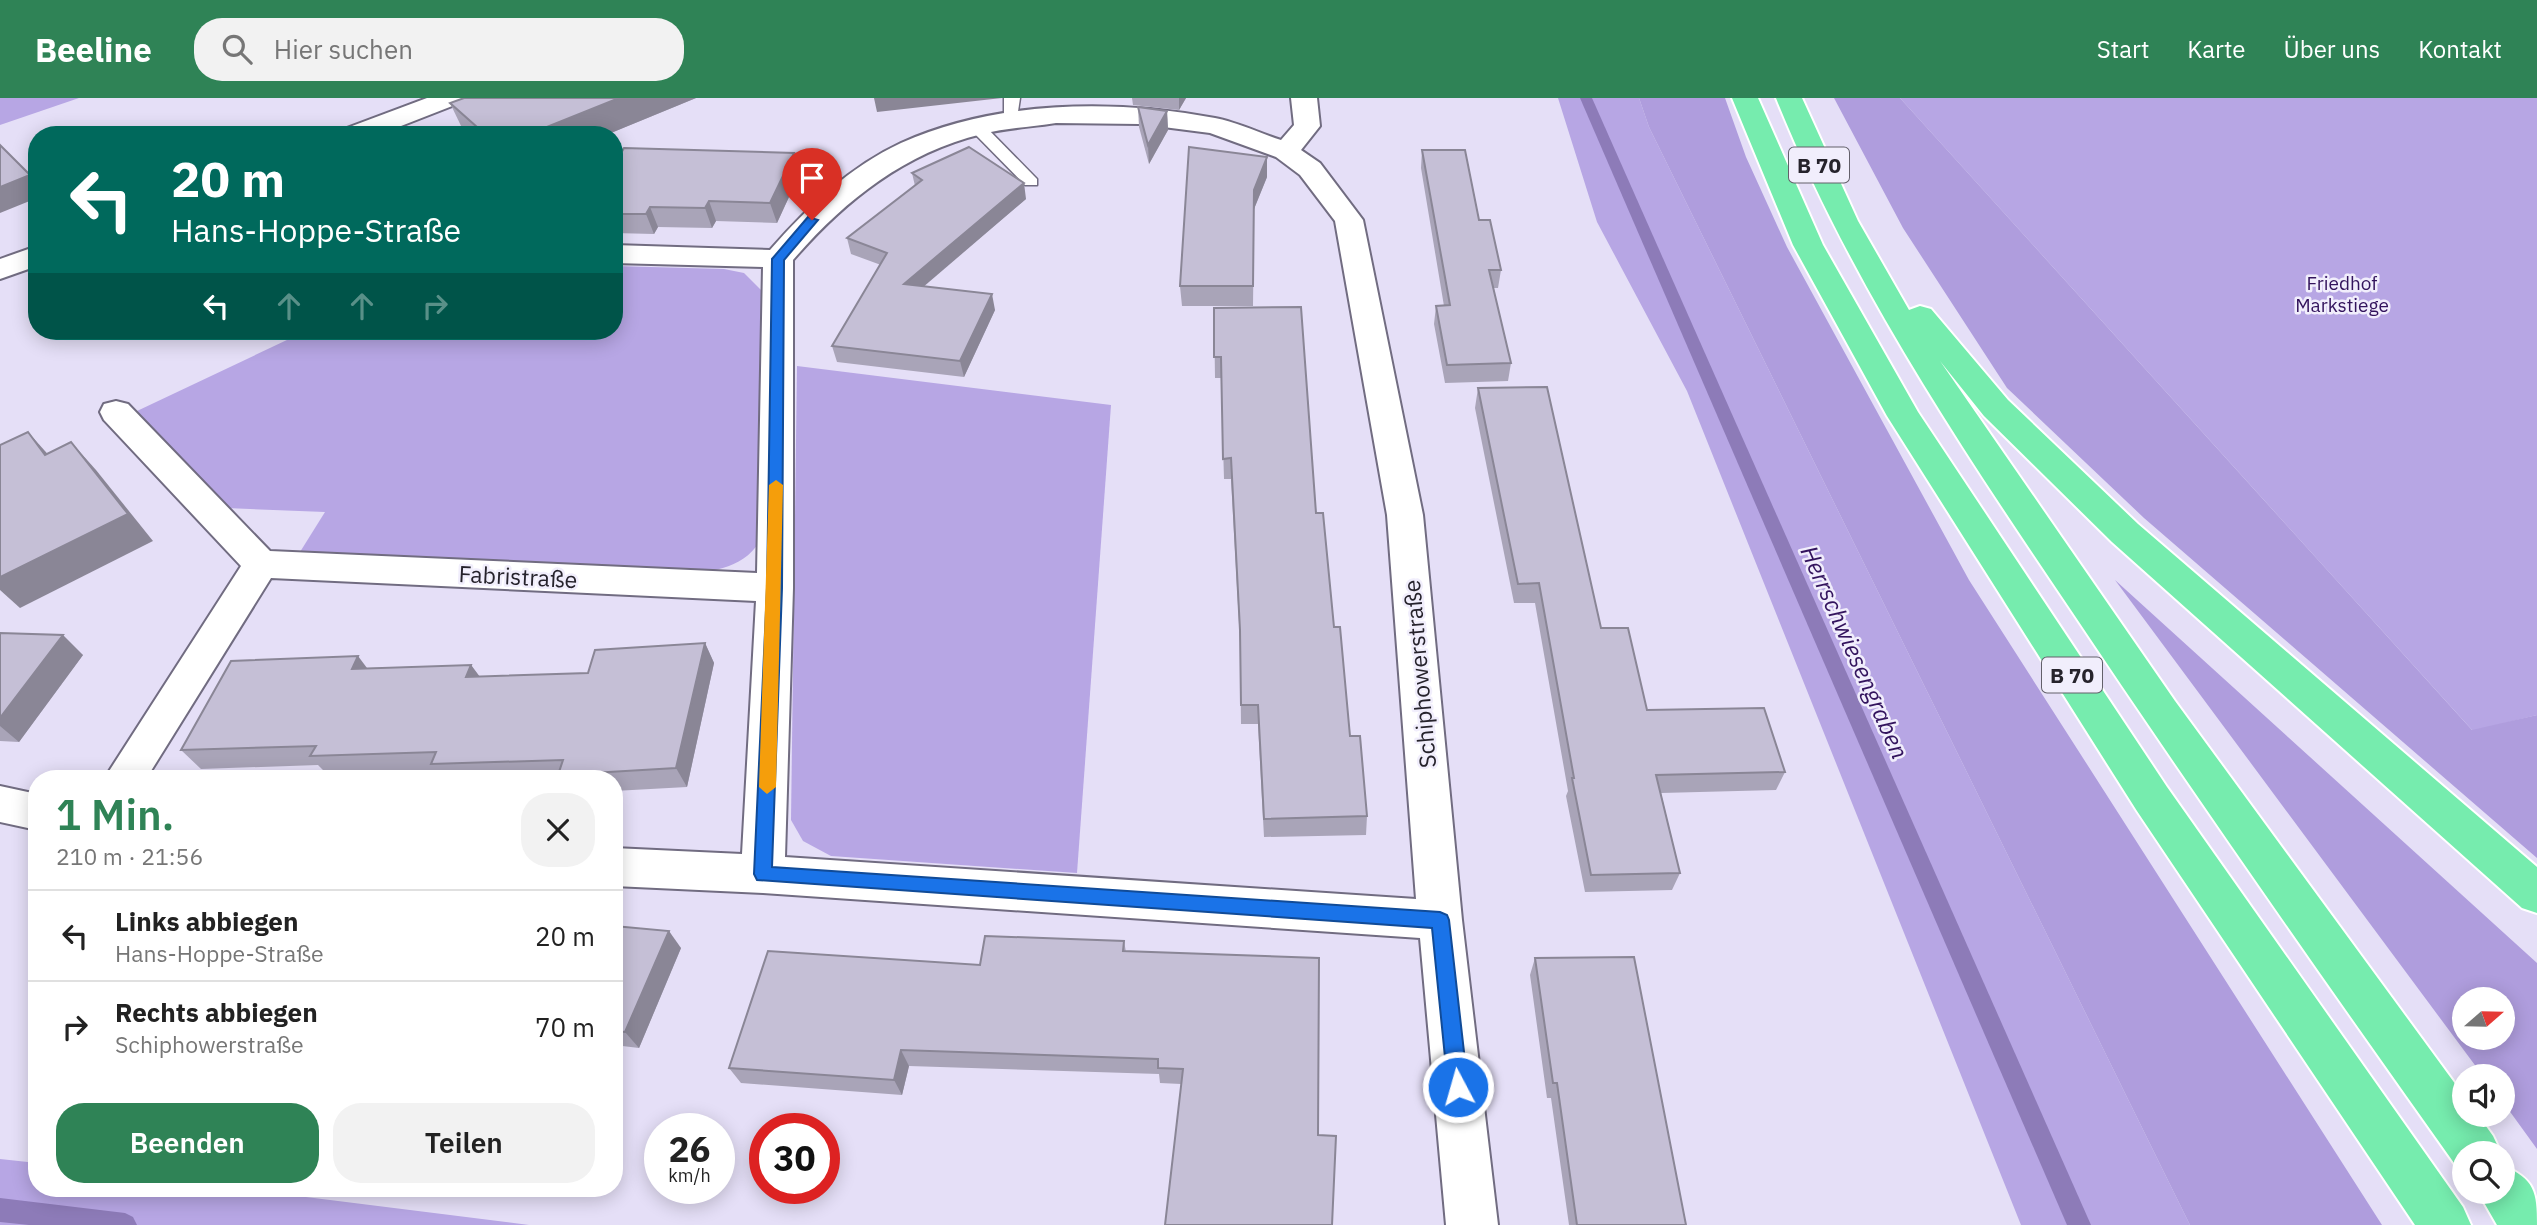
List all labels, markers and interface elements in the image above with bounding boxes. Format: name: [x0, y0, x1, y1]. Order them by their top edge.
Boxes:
search box: [194, 18, 684, 81]
text: Beeline: [35, 28, 152, 71]
icon: search: [218, 30, 256, 68]
text: Hier suchen: [274, 32, 413, 66]
text: Start: [2097, 33, 2149, 65]
text: Karte: [2187, 33, 2245, 65]
text: Über uns: [2283, 33, 2380, 65]
text: Kontakt: [2418, 33, 2502, 65]
text: 20 m: [171, 147, 285, 210]
pin: [782, 148, 842, 220]
road number: B 70: [1789, 148, 1849, 182]
icon: left: [56, 154, 147, 245]
icon: arrive: [793, 159, 831, 197]
text: Hans-Hoppe-Straße: [171, 209, 461, 251]
park label: Friedhof Markstiege: [2295, 271, 2389, 317]
icon: left: [197, 287, 235, 325]
icon: ahead: [270, 287, 308, 325]
icon: ahead: [343, 287, 381, 325]
icon: right: [416, 287, 454, 325]
water label: Herrschwiesengraben: [1794, 540, 1916, 764]
street label: Fabristraße: [458, 558, 578, 594]
street label: Schiphowerstraße: [1396, 579, 1442, 769]
road number: B 70: [2042, 658, 2102, 692]
text: 1 Min.: [56, 787, 174, 842]
button: close: [521, 793, 595, 867]
text: 210 m · 21:56: [56, 841, 203, 871]
text: Links abbiegen: [115, 904, 298, 938]
icon: left: [56, 917, 94, 955]
text: 20 m: [535, 919, 595, 953]
text: Hans-Hoppe-Straße: [115, 938, 324, 968]
north arrow: [2452, 987, 2515, 1050]
map controls: [2452, 987, 2515, 1204]
text: Rechts abbiegen: [115, 995, 318, 1029]
icon: right: [56, 1008, 94, 1046]
text: 70 m: [535, 1010, 595, 1044]
text: Schiphowerstraße: [115, 1029, 304, 1059]
position arrow: [1421, 1050, 1495, 1124]
button: sound: [2452, 1064, 2515, 1127]
button: Beenden: [56, 1103, 319, 1183]
button: Teilen: [333, 1103, 595, 1183]
speed limit sign: 30: [749, 1113, 840, 1204]
text: 26: [668, 1126, 711, 1172]
button: search: [2452, 1141, 2515, 1204]
text: km/h: [668, 1164, 711, 1187]

